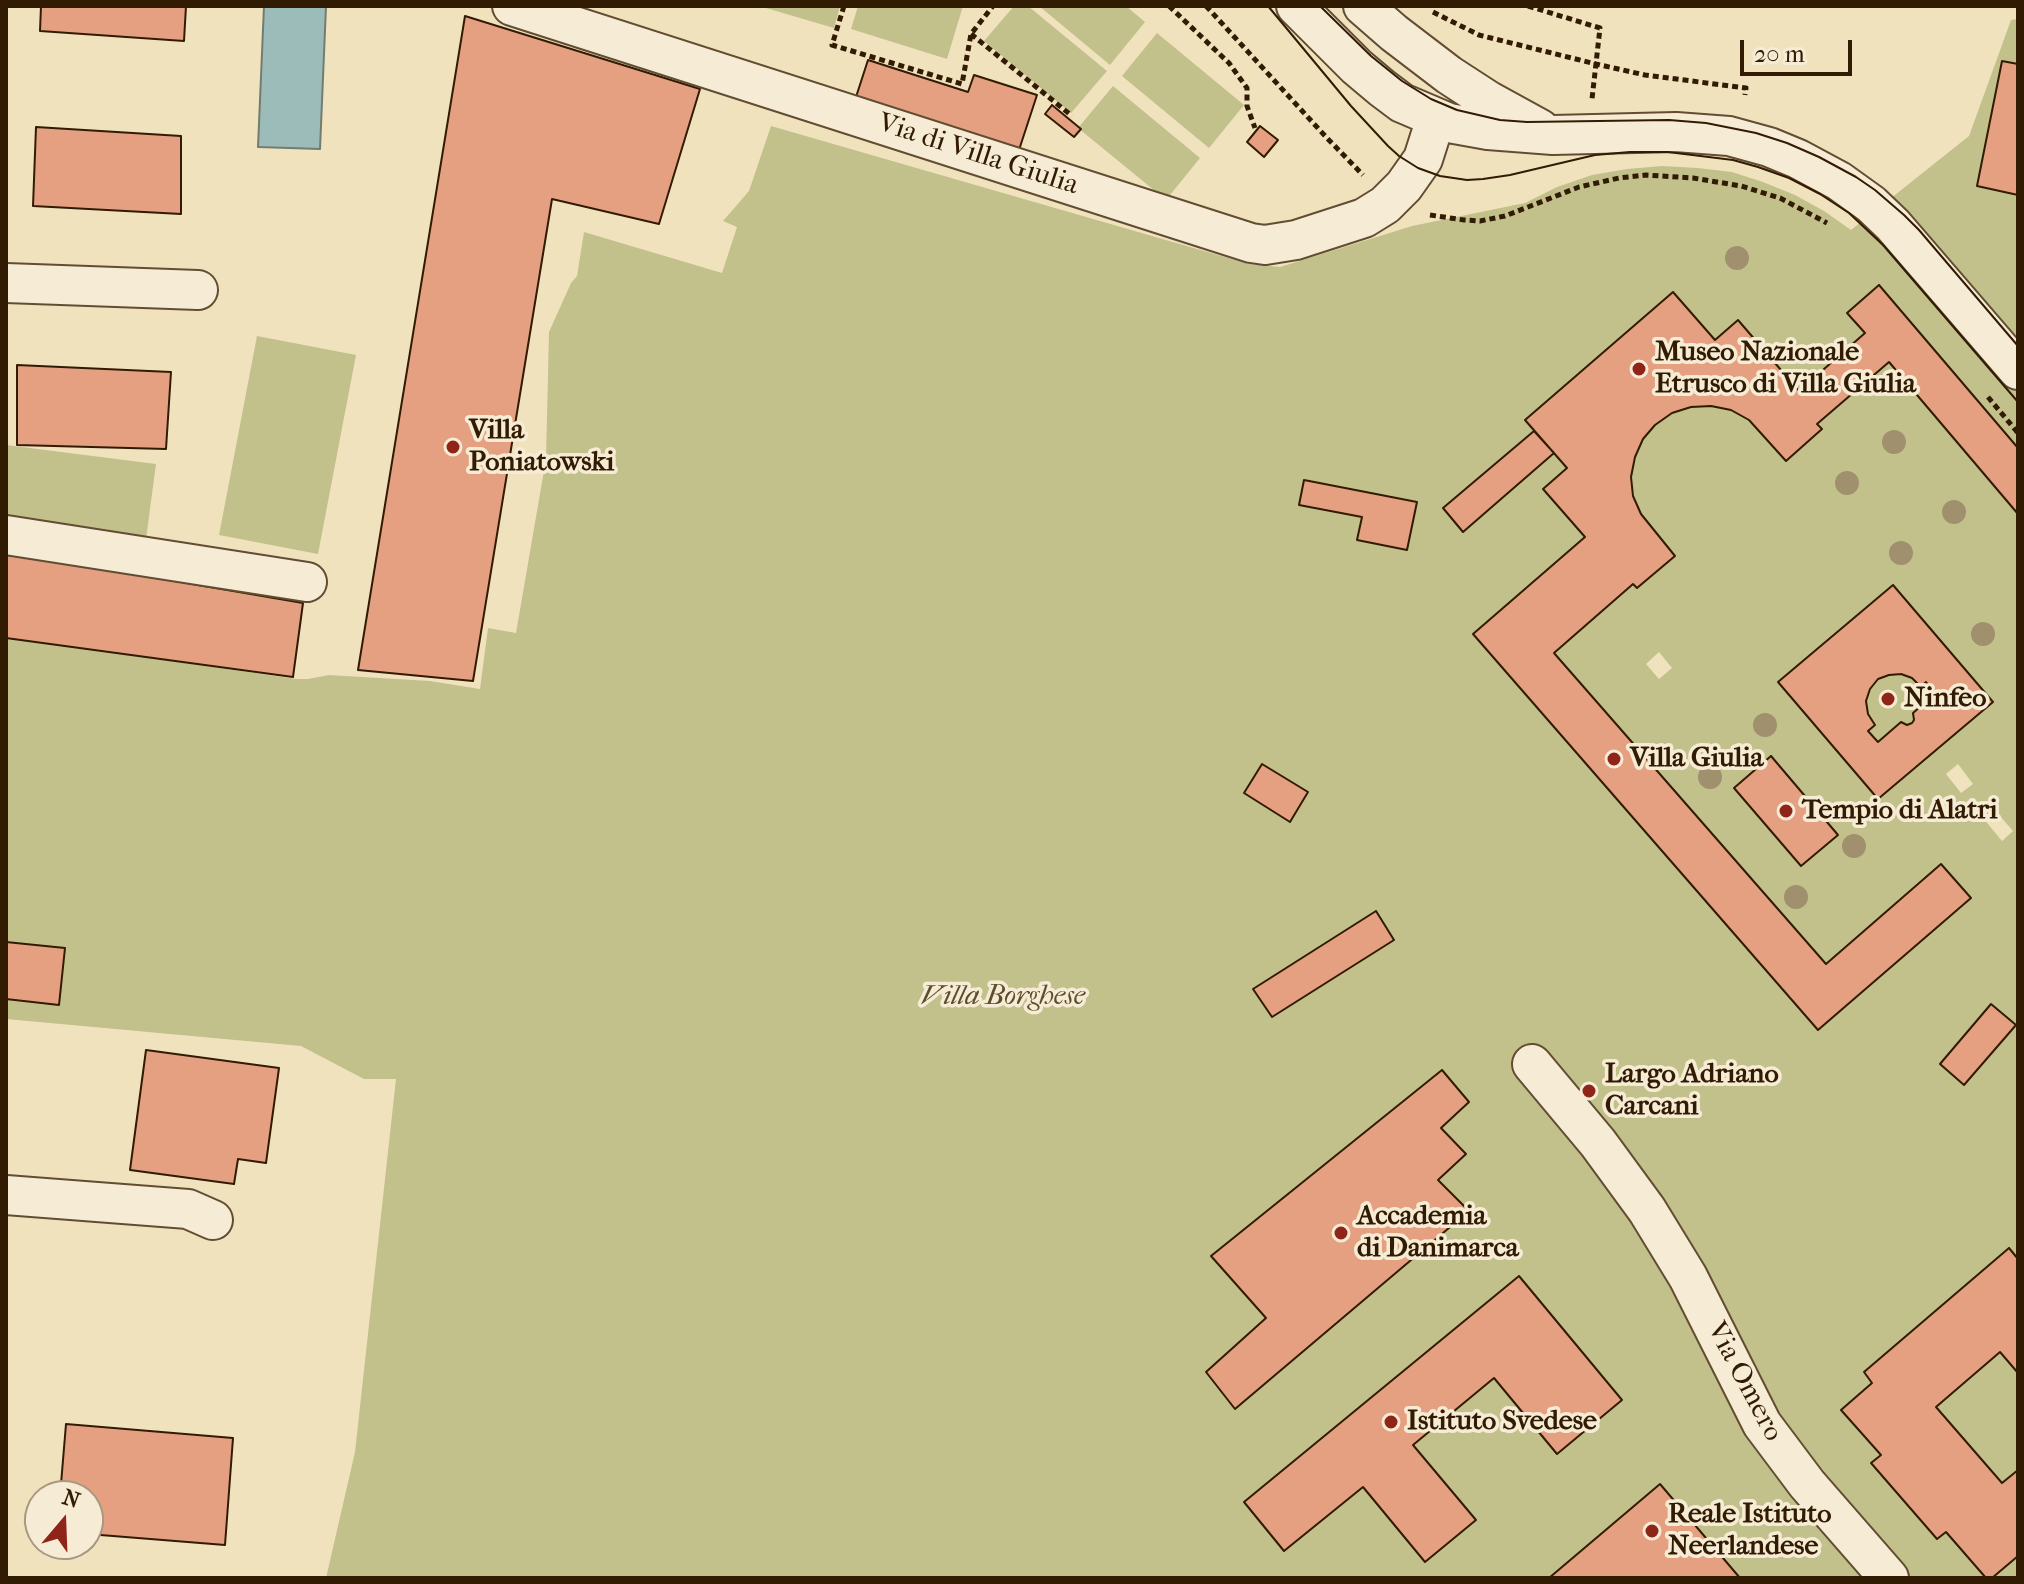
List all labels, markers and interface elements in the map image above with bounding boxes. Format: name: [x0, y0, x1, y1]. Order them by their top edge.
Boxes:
scale bar: [1744, 24, 1856, 74]
text: 20 m: [1754, 40, 1805, 68]
street label: Via di Villa Giulia: [874, 107, 1082, 203]
place label: Museo Nazionale Etrusco di Villa Giulia: [1655, 336, 1916, 402]
marker: Museo Nazionale Etrusco di Villa Giulia: [1630, 360, 1648, 378]
place label: Villa Poniatowski: [469, 414, 614, 480]
marker: Villa Poniatowski: [444, 438, 462, 456]
place label: Ninfeo: [1904, 682, 1986, 716]
marker: Ninfeo: [1879, 690, 1897, 708]
place label: Villa Giulia: [1630, 742, 1764, 776]
marker: Villa Giulia: [1605, 750, 1623, 768]
place label: Tempio di Alatri: [1802, 794, 1998, 828]
marker: Tempio di Alatri: [1777, 802, 1795, 820]
park label: Villa Borghese: [921, 980, 1085, 1014]
place label: Largo Adriano Carcani: [1605, 1058, 1779, 1124]
marker: Largo Adriano Carcani: [1580, 1082, 1598, 1100]
place label: Accademia di Danimarca: [1357, 1200, 1519, 1266]
marker: Accademia di Danimarca: [1332, 1224, 1350, 1242]
street label: Via Omero: [1699, 1317, 1789, 1447]
place label: Istituto Svedese: [1407, 1405, 1597, 1439]
marker: Istituto Svedese: [1382, 1413, 1400, 1431]
north arrow: [24, 1480, 104, 1560]
text: N: [59, 1484, 83, 1514]
place label: Reale Istituto Neerlandese: [1668, 1498, 1831, 1564]
marker: Reale Istituto Neerlandese: [1643, 1522, 1661, 1540]

